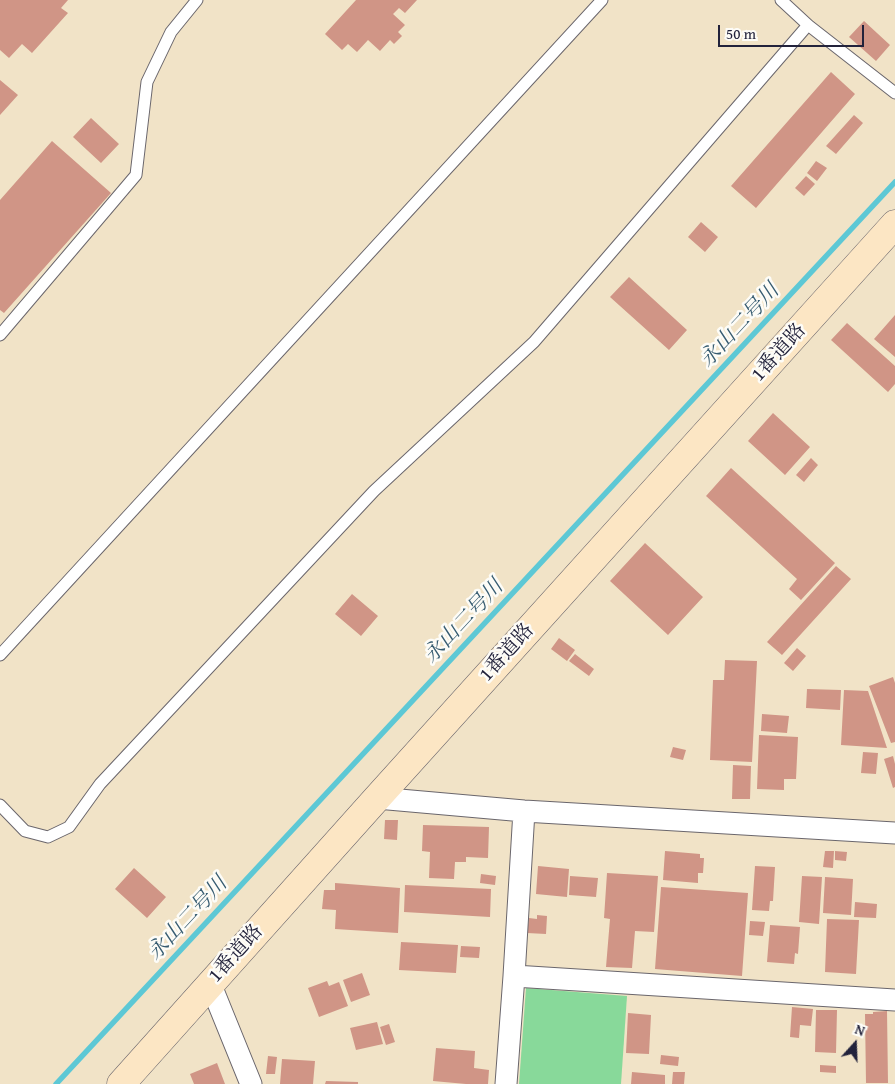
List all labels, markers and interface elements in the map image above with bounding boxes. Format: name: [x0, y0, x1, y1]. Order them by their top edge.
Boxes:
scale bar: [720, 15, 866, 47]
text: 50 m: [726, 23, 756, 44]
water label: 永山二号川: [695, 279, 785, 373]
street label: 1番道路: [747, 319, 811, 387]
water label: 永山二号川: [419, 575, 509, 669]
street label: 1番道路: [475, 619, 539, 687]
water label: 永山二号川: [143, 872, 233, 966]
street label: 1番道路: [204, 920, 268, 988]
north arrow: [830, 1019, 880, 1069]
text: N: [852, 1019, 868, 1041]

